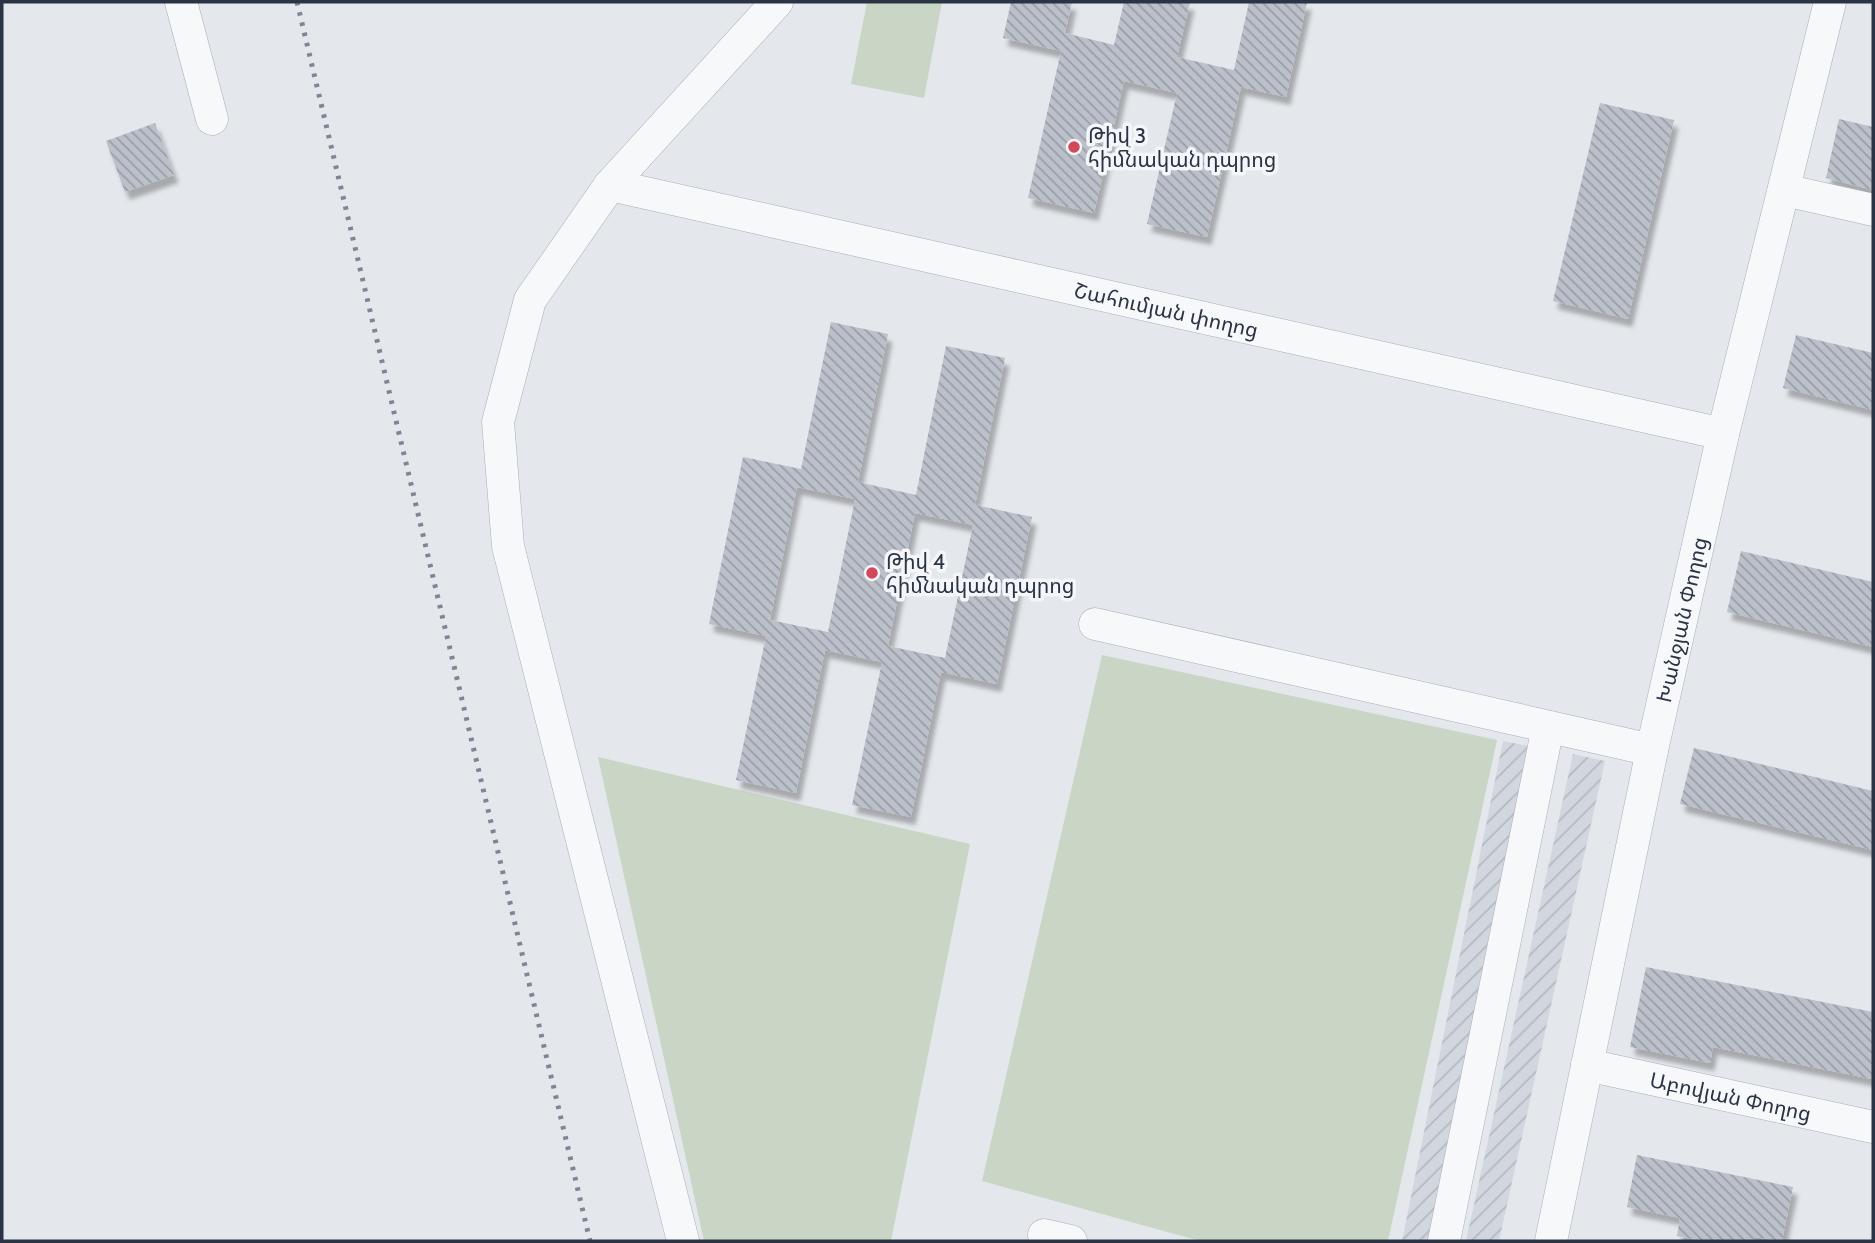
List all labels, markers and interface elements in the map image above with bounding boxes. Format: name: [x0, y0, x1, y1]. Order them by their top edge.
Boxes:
place label: Թիվ 3 հիմնական դպրոց: [1088, 123, 1276, 172]
marker: Թիվ 3 հիմնական դպրոց: [1066, 139, 1082, 155]
street label: Շահումյան փողոց: [1072, 277, 1261, 342]
street label: Խանջյան Փողոց: [1651, 534, 1712, 705]
place label: Թիվ 4 հիմնական դպրոց: [886, 549, 1074, 598]
marker: Թիվ 4 հիմնական դպրոց: [864, 565, 880, 581]
street label: Աբովյան Փողոց: [1648, 1067, 1814, 1126]

